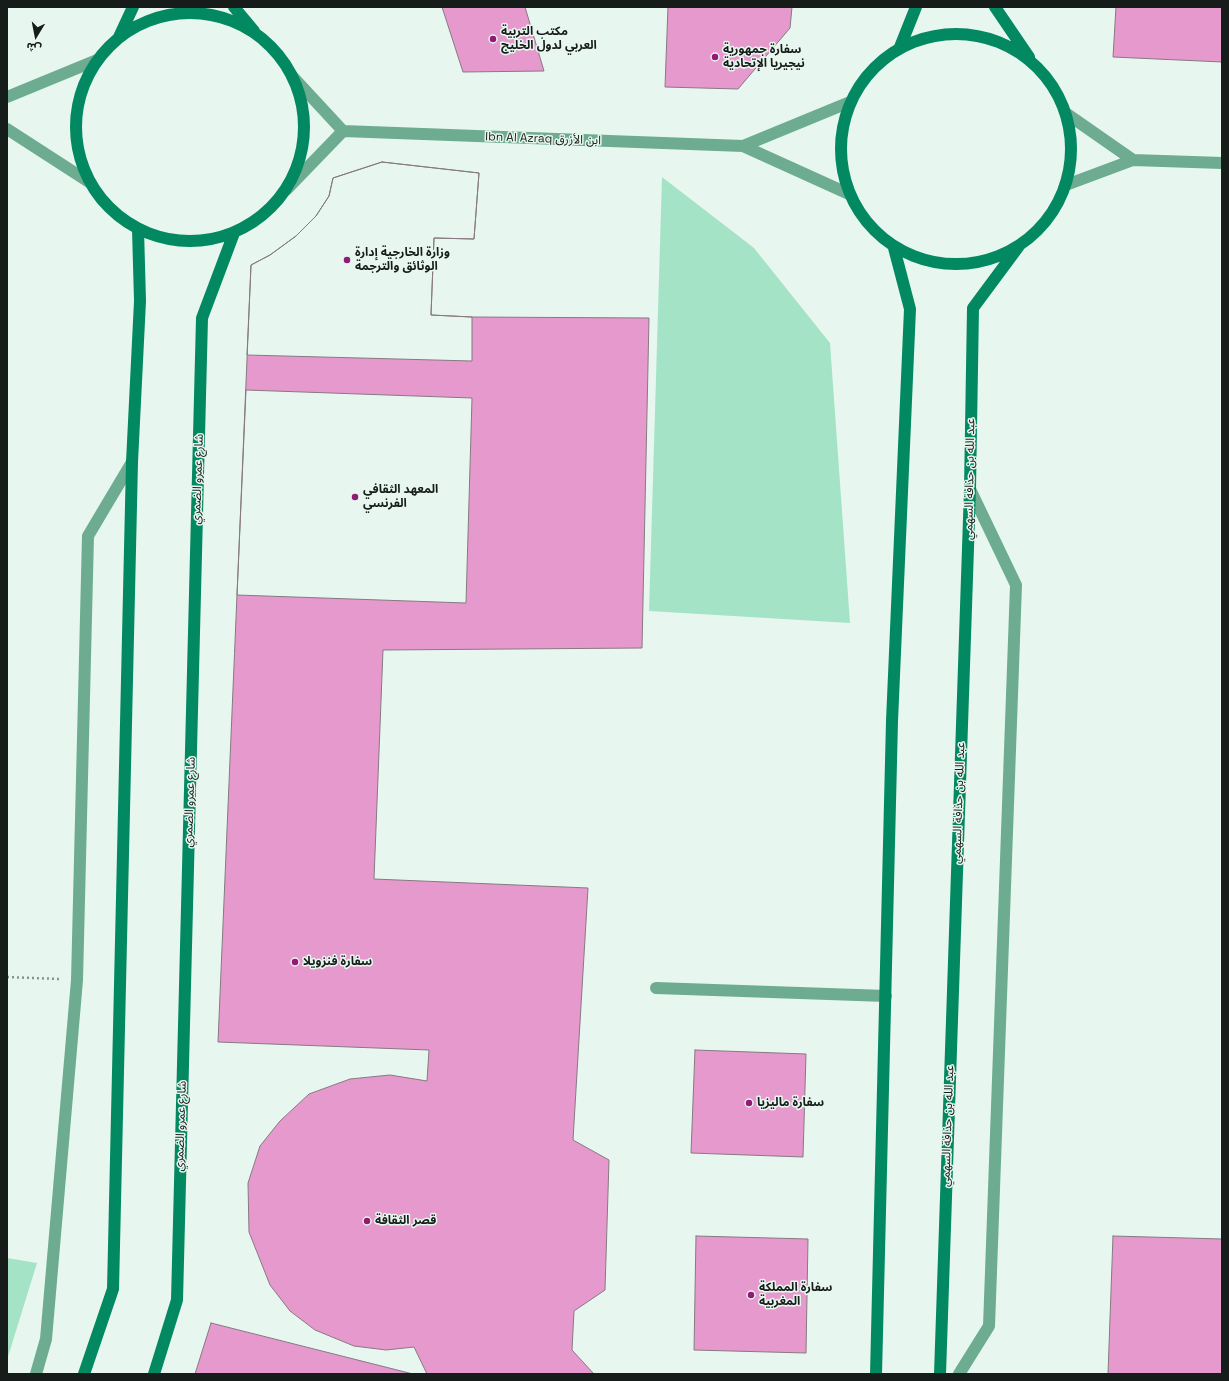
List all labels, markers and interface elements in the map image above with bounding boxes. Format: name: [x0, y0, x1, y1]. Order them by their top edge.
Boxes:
north arrow: [16, 16, 56, 56]
place label: مكتب التربية العربي لدول الخليج: [501, 25, 597, 53]
marker: مكتب التربية العربي لدول الخليج: [488, 34, 498, 44]
text: ش: [25, 40, 43, 56]
place label: سفارة جمهورية نيجيريا الإتحادية: [723, 43, 805, 71]
marker: سفارة جمهورية نيجيريا الإتحادية: [710, 52, 720, 62]
street label: Ibn Al Azraq ابن الأزرق: [485, 130, 601, 148]
place label: وزارة الخارجية إدارة الوثائق والترجمة: [355, 246, 450, 274]
marker: وزارة الخارجية إدارة الوثائق والترجمة: [342, 255, 352, 265]
street label: عبد الله بن حذافة السهمي: [962, 418, 978, 540]
street label: شارع عمرو الضمري: [189, 433, 207, 525]
place label: المعهد الثقافي الفرنسي: [363, 483, 438, 511]
marker: المعهد الثقافي الفرنسي: [350, 492, 360, 502]
street label: عبد الله بن حذافة السهمي: [950, 742, 968, 864]
street label: شارع عمرو الضمري: [181, 756, 199, 848]
place label: سفارة فنزويلا: [303, 955, 372, 969]
marker: سفارة فنزويلا: [290, 957, 300, 967]
street label: عبد الله بن حذافة السهمي: [939, 1065, 957, 1187]
street label: شارع عمرو الضمري: [172, 1080, 190, 1172]
place label: سفارة ماليزيا: [757, 1096, 824, 1110]
marker: سفارة ماليزيا: [744, 1098, 754, 1108]
place label: قصر الثقافة: [375, 1214, 436, 1228]
marker: قصر الثقافة: [362, 1216, 372, 1226]
place label: سفارة المملكة المغربية: [759, 1281, 832, 1309]
marker: سفارة المملكة المغربية: [746, 1290, 756, 1300]

